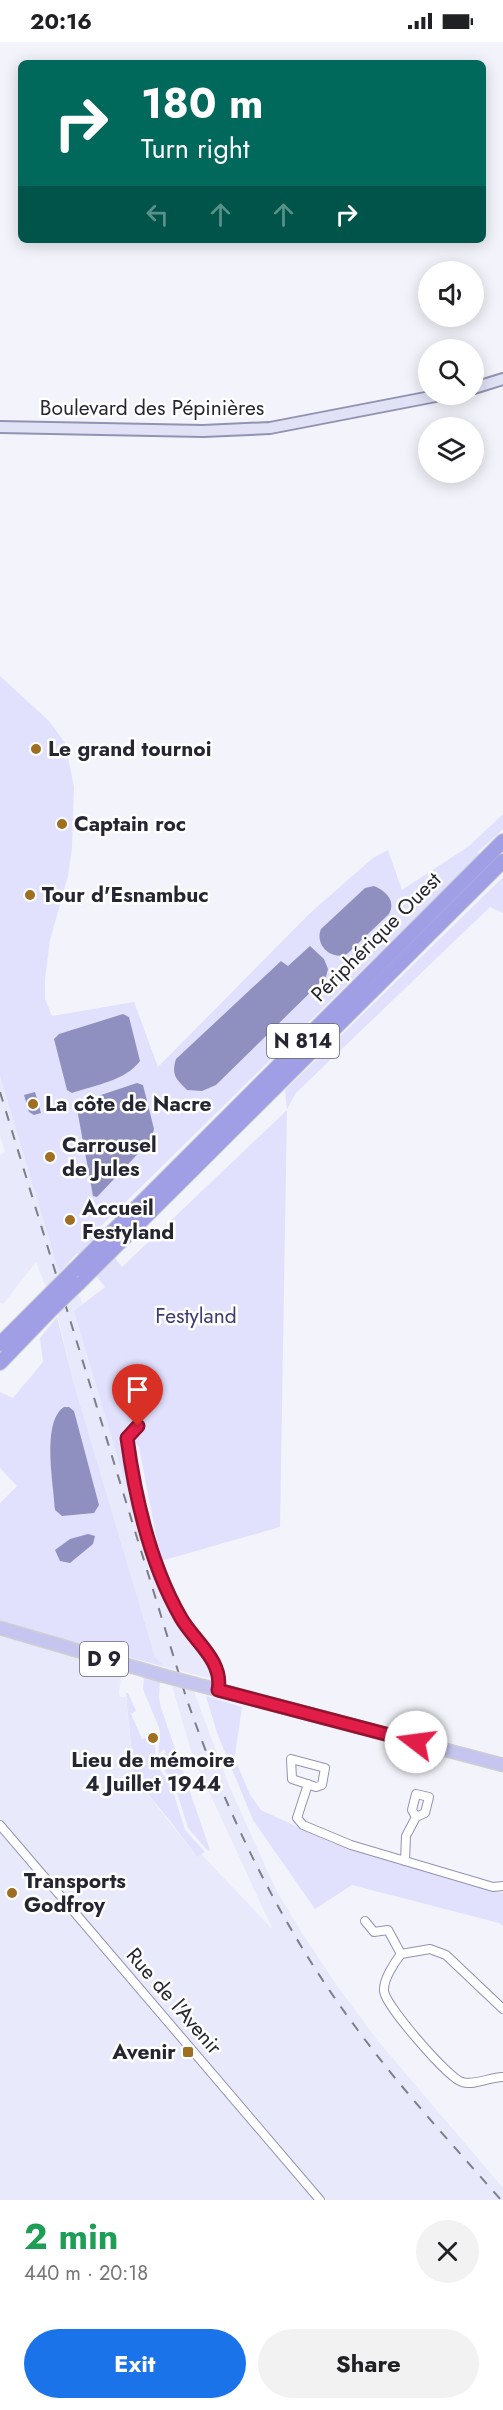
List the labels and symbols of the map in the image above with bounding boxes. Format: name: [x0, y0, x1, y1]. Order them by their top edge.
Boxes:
street label: Boulevard des Pépinières: [40, 393, 264, 423]
place label: Le grand tournoi: [48, 734, 212, 764]
marker: Le grand tournoi: [29, 742, 43, 756]
place label: Captain roc: [74, 809, 186, 839]
marker: Captain roc: [55, 817, 69, 831]
street label: Périphérique Ouest: [304, 865, 448, 1009]
place label: Tour d'Esnambuc: [42, 880, 209, 910]
marker: Tour d'Esnambuc: [23, 888, 37, 902]
road number: N 814: [267, 1024, 339, 1058]
place label: La côte de Nacre: [45, 1089, 212, 1119]
marker: La côte de Nacre: [26, 1097, 40, 1111]
place label: Carrousel de Jules: [62, 1130, 157, 1184]
marker: Carrousel de Jules: [43, 1150, 57, 1164]
place label: Accueil Festyland: [81, 1193, 174, 1247]
marker: Accueil Festyland: [63, 1213, 77, 1227]
park label: Festyland: [155, 1301, 237, 1331]
pin: [112, 1364, 163, 1426]
road number: D 9: [80, 1642, 128, 1676]
position arrow: [384, 1710, 448, 1774]
marker: Lieu de mémoire 4 Juillet 1944: [146, 1731, 160, 1745]
place label: Lieu de mémoire 4 Juillet 1944: [71, 1745, 235, 1799]
place label: Transports Godfroy: [24, 1866, 126, 1920]
marker: Transports Godfroy: [5, 1886, 19, 1900]
street label: Rue de l'Avenir: [121, 1943, 227, 2059]
place label: Avenir: [112, 2039, 176, 2065]
marker: Avenir: [181, 2045, 195, 2059]

